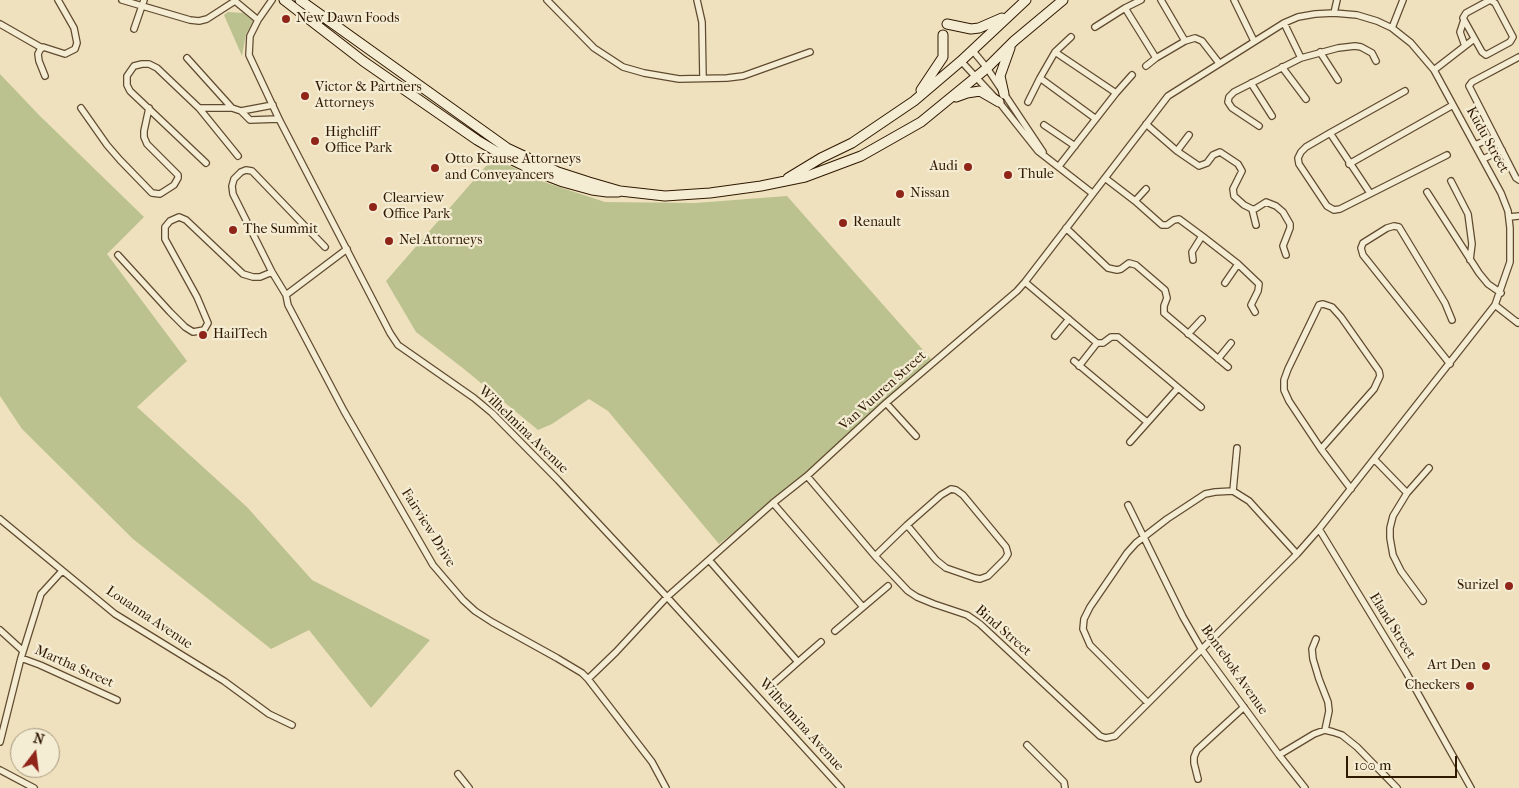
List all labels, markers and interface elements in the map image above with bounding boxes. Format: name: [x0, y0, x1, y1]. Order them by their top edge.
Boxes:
place label: New Dawn Foods: [296, 11, 399, 27]
marker: New Dawn Foods: [280, 13, 292, 25]
place label: Victor & Partners Attorneys: [315, 80, 422, 112]
marker: Victor & Partners Attorneys: [299, 90, 311, 102]
street label: Kudu Street: [1462, 104, 1512, 176]
place label: Highcliff Office Park: [325, 125, 392, 158]
marker: Highcliff Office Park: [309, 135, 321, 147]
place label: Otto Krause Attorneys and Conveyancers: [445, 152, 581, 184]
place label: Audi: [929, 159, 958, 175]
marker: Audi: [962, 161, 974, 173]
marker: Otto Krause Attorneys and Conveyancers: [429, 162, 441, 174]
place label: Thule: [1018, 167, 1054, 183]
marker: Thule: [1002, 169, 1014, 181]
place label: Nissan: [910, 186, 950, 202]
marker: Nissan: [894, 188, 906, 200]
place label: Clearview Office Park: [383, 191, 450, 223]
marker: Clearview Office Park: [367, 201, 379, 213]
place label: Renault: [853, 215, 901, 231]
marker: Renault: [837, 217, 849, 229]
place label: The Summit: [243, 222, 318, 238]
marker: The Summit: [227, 224, 239, 236]
place label: Nel Attorneys: [399, 233, 482, 249]
marker: Nel Attorneys: [383, 235, 395, 247]
place label: HailTech: [213, 327, 268, 343]
marker: HailTech: [197, 329, 209, 341]
street label: Van Vuuren Street: [836, 348, 930, 434]
street label: Wilhelmina Avenue: [474, 383, 572, 477]
street label: Fairview Drive: [397, 486, 459, 570]
place label: Surizel: [1457, 578, 1499, 594]
marker: Surizel: [1503, 580, 1515, 592]
street label: Louanna Avenue: [103, 583, 195, 653]
street label: Eland Street: [1365, 590, 1419, 662]
street label: Bind Street: [971, 602, 1035, 660]
street label: Bontebok Avenue: [1197, 622, 1271, 718]
street label: Martha Street: [32, 642, 116, 692]
place label: Art Den: [1427, 658, 1476, 674]
marker: Art Den: [1480, 660, 1492, 672]
street label: Wilhelmina Avenue: [755, 675, 847, 775]
place label: Checkers: [1405, 678, 1460, 694]
marker: Checkers: [1464, 680, 1476, 692]
north arrow: [10, 728, 60, 778]
text: N: [31, 729, 46, 749]
scale bar: [1349, 746, 1460, 778]
text: 100 m: [1354, 756, 1392, 774]

